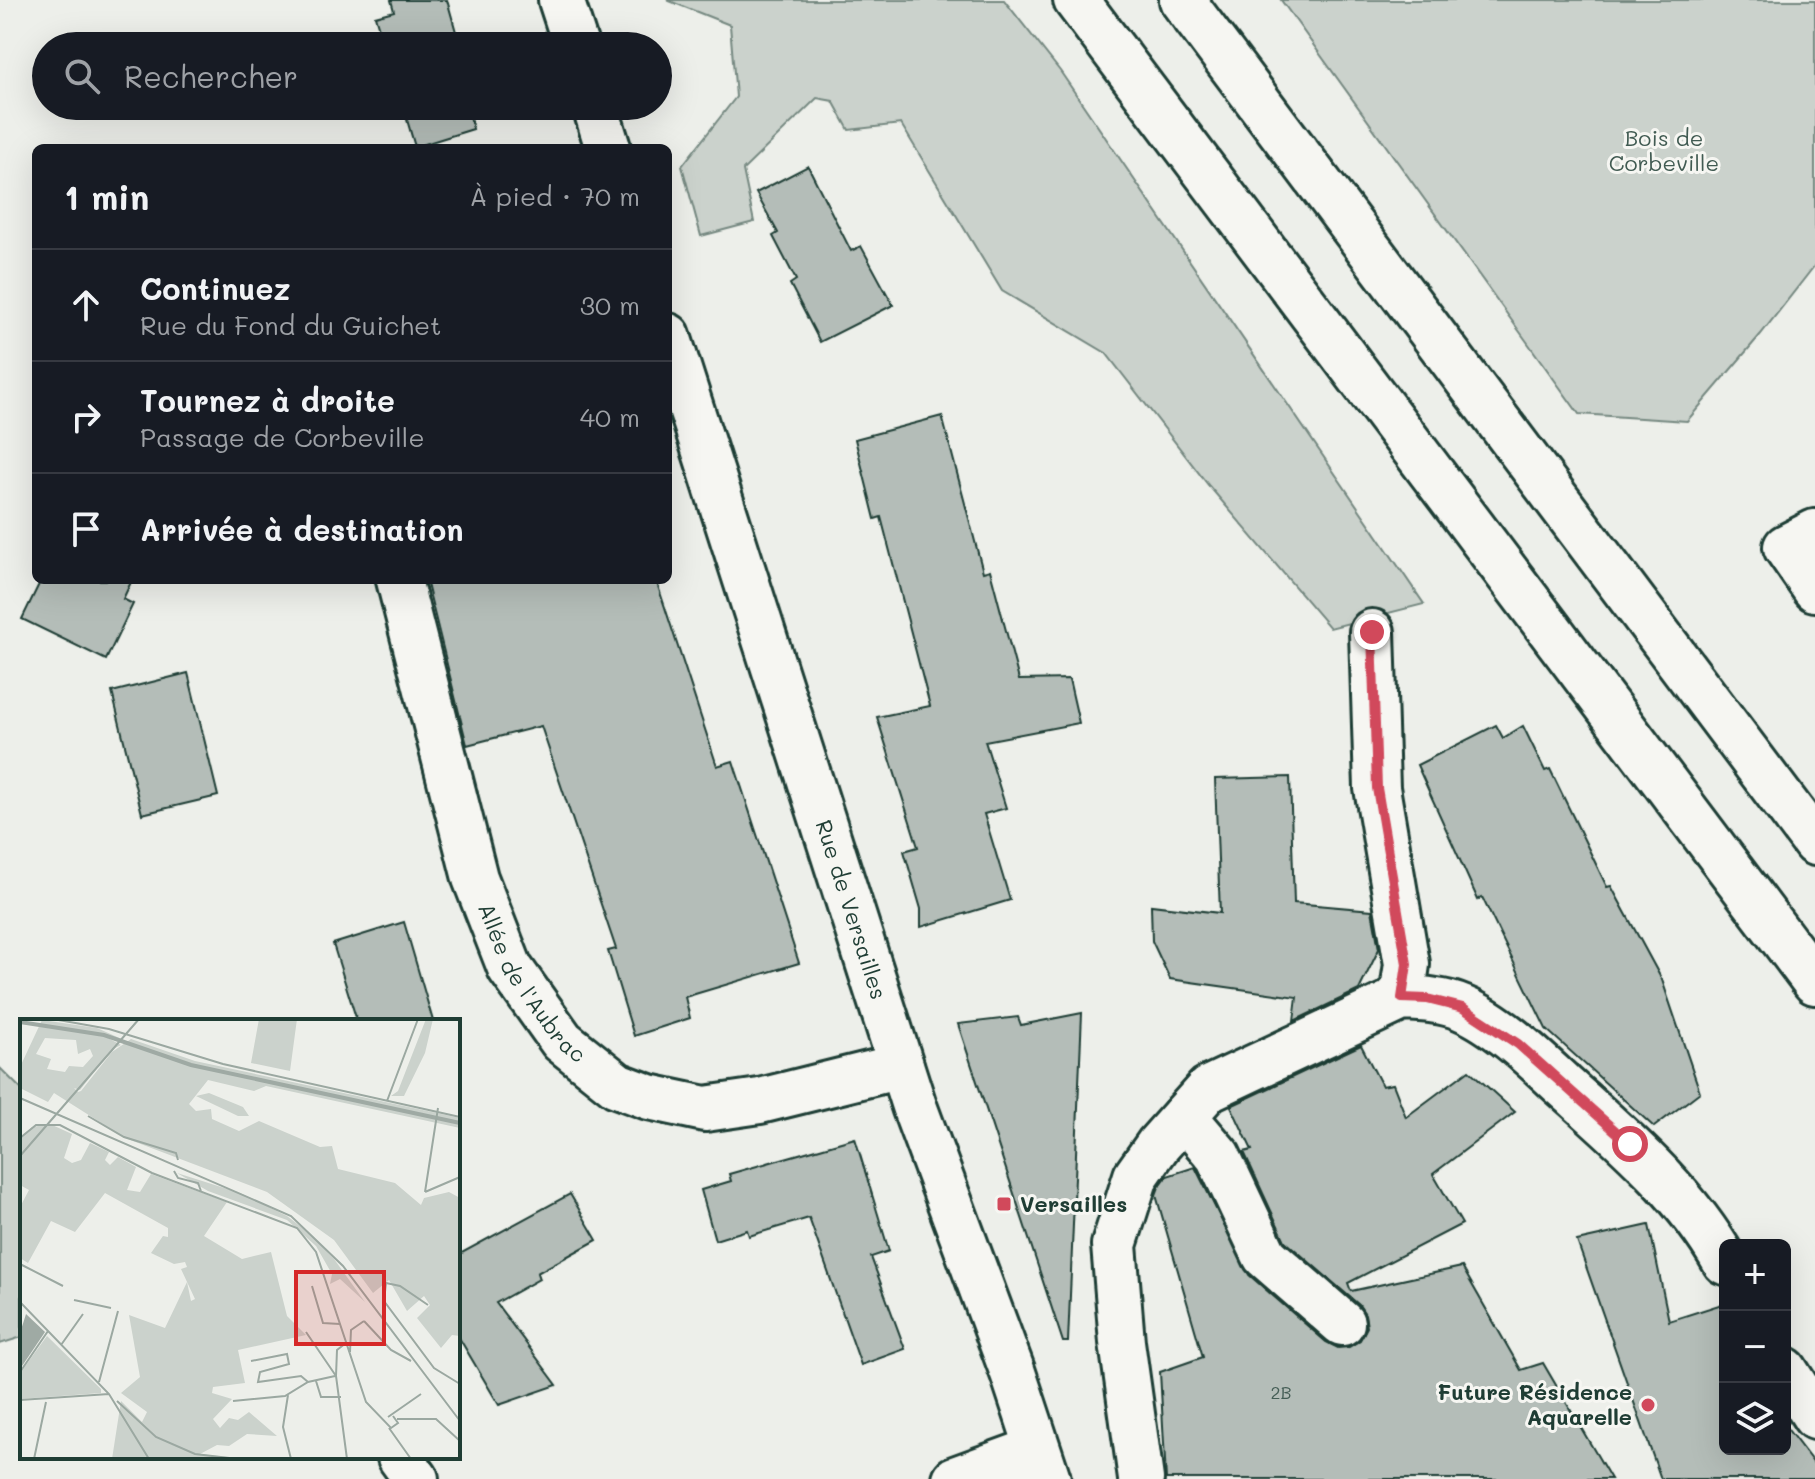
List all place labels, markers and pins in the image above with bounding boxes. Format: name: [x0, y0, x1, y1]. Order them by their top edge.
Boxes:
place label: Versailles: [1020, 1189, 1127, 1218]
marker: Versailles: [995, 1195, 1013, 1213]
place label: Future Résidence Aquarelle: [1437, 1377, 1632, 1431]
marker: Future Résidence Aquarelle: [1639, 1396, 1657, 1414]

